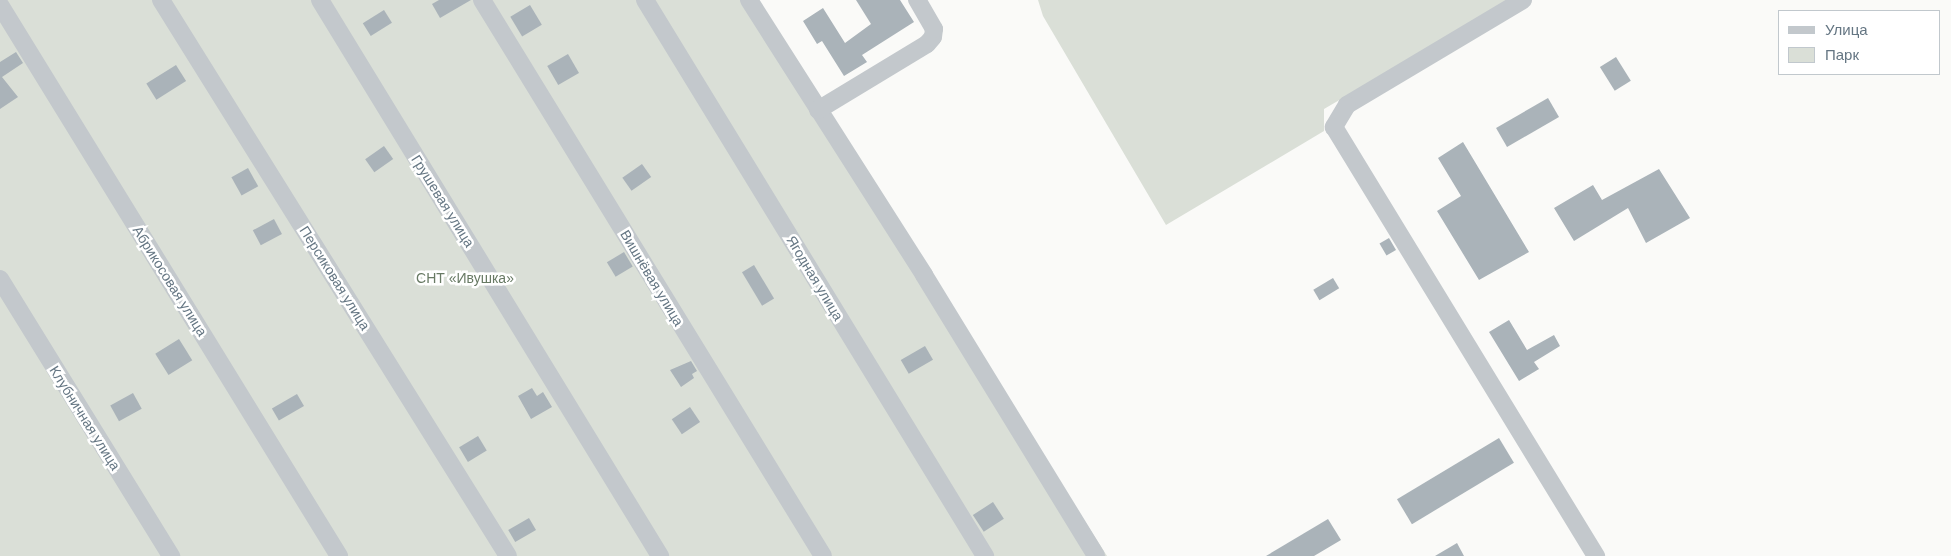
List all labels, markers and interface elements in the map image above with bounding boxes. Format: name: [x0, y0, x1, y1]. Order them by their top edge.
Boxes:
legend: [1778, 10, 1941, 75]
text: Улица: [1825, 21, 1868, 38]
text: Парк: [1825, 46, 1859, 63]
street label: Грушевая улица: [408, 152, 478, 250]
street label: Абрикосовая улица: [129, 223, 211, 339]
street label: Персиковая улица: [296, 223, 374, 333]
street label: Вишнёвая улица: [617, 227, 687, 329]
street label: Ягодная улица: [783, 233, 847, 323]
park label: СНТ «Ивушка»: [416, 270, 514, 286]
street label: Клубничная улица: [46, 363, 124, 473]

